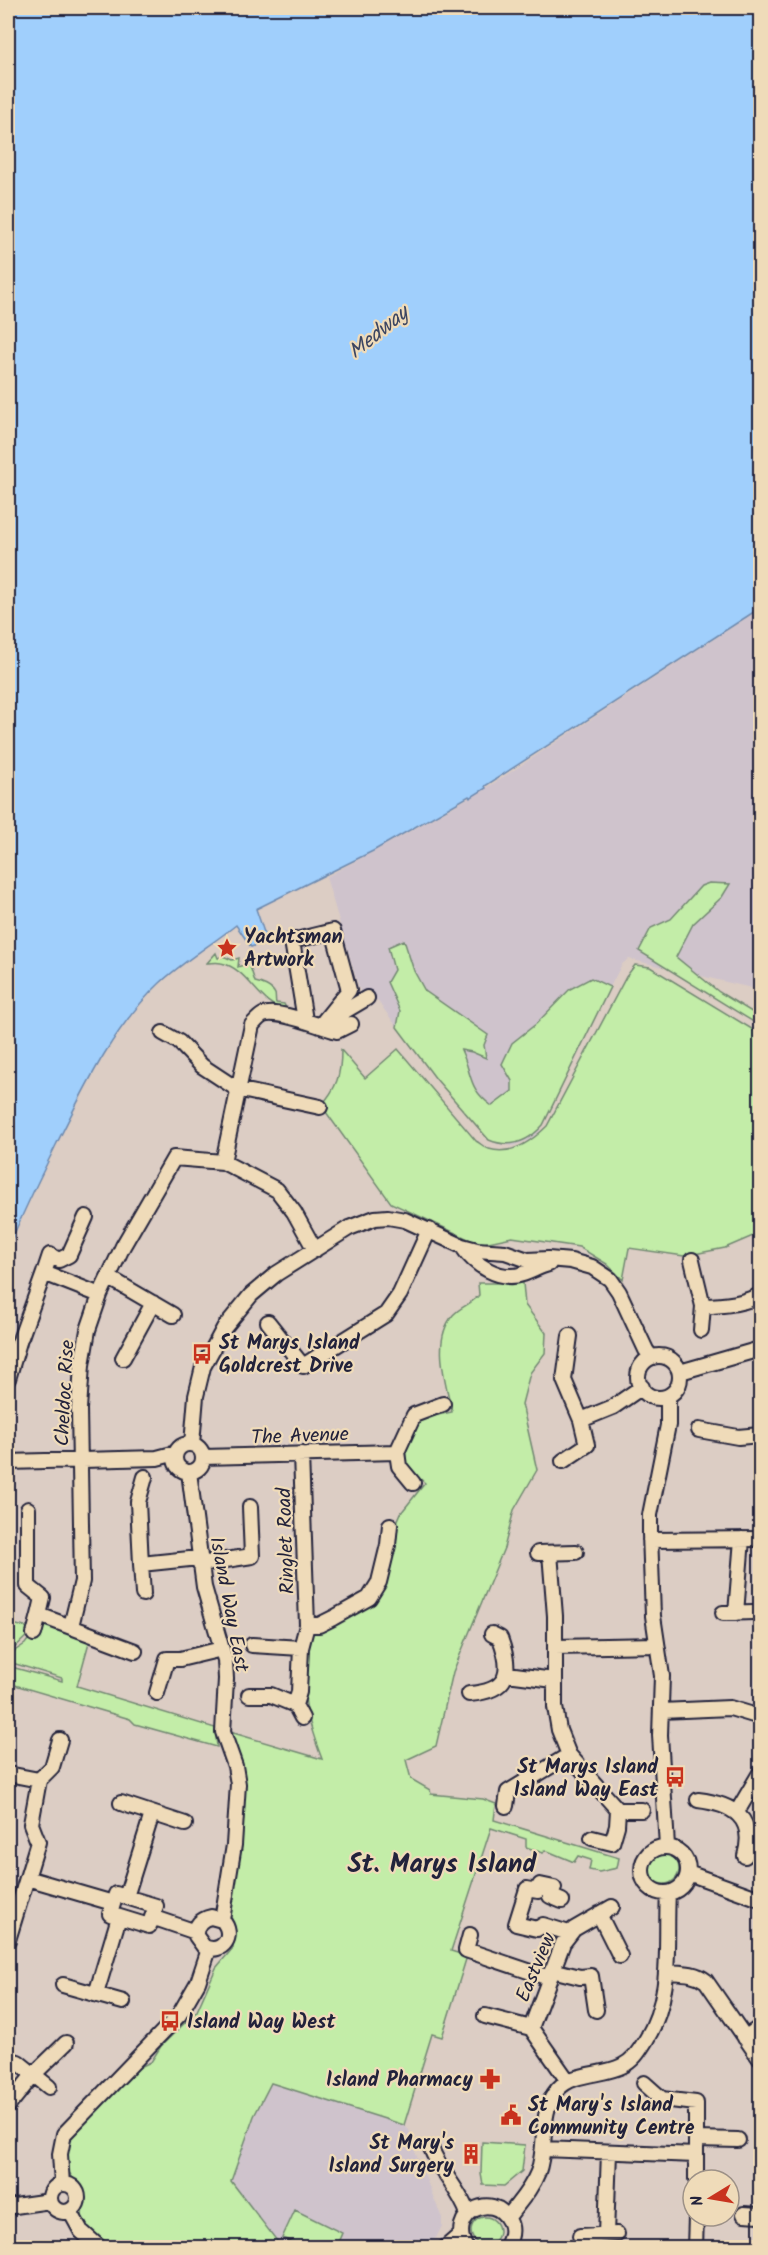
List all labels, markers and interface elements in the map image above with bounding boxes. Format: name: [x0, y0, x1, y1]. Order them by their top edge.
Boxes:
water label: Medway: [341, 296, 419, 368]
place label: Yachtsman Artwork: [244, 922, 342, 977]
place icon: Yachtsman Artwork: [215, 936, 239, 960]
place label: St Marys Island Goldcrest Drive: [219, 1328, 361, 1383]
street label: Cheldoc Rise: [47, 1339, 85, 1447]
bus stop icon: St Marys Island Goldcrest Drive: [190, 1342, 214, 1366]
street label: The Avenue: [251, 1419, 349, 1455]
street label: Ringlet Road: [269, 1486, 305, 1595]
street label: Island Way East: [199, 1534, 257, 1675]
place label: St Marys Island Island Way East: [514, 1752, 659, 1807]
bus stop icon: St Marys Island Island Way East: [663, 1765, 687, 1789]
district label: St. Marys Island: [347, 1844, 537, 1886]
street label: Eastview: [508, 1927, 566, 2008]
place label: Island Way West: [187, 2007, 336, 2039]
bus stop icon: Island Way West: [158, 2009, 182, 2033]
place label: Island Pharmacy: [326, 2065, 474, 2097]
pharmacy icon: Island Pharmacy: [478, 2067, 502, 2091]
place label: St Mary's Island Community Centre: [528, 2090, 695, 2145]
public building icon: St Mary's Island Community Centre: [499, 2103, 523, 2127]
place label: St Mary's Island Surgery: [328, 2128, 455, 2183]
building icon: St Mary's Island Surgery: [459, 2142, 483, 2166]
north arrow: [681, 2168, 741, 2228]
text: N: [685, 2193, 711, 2208]

